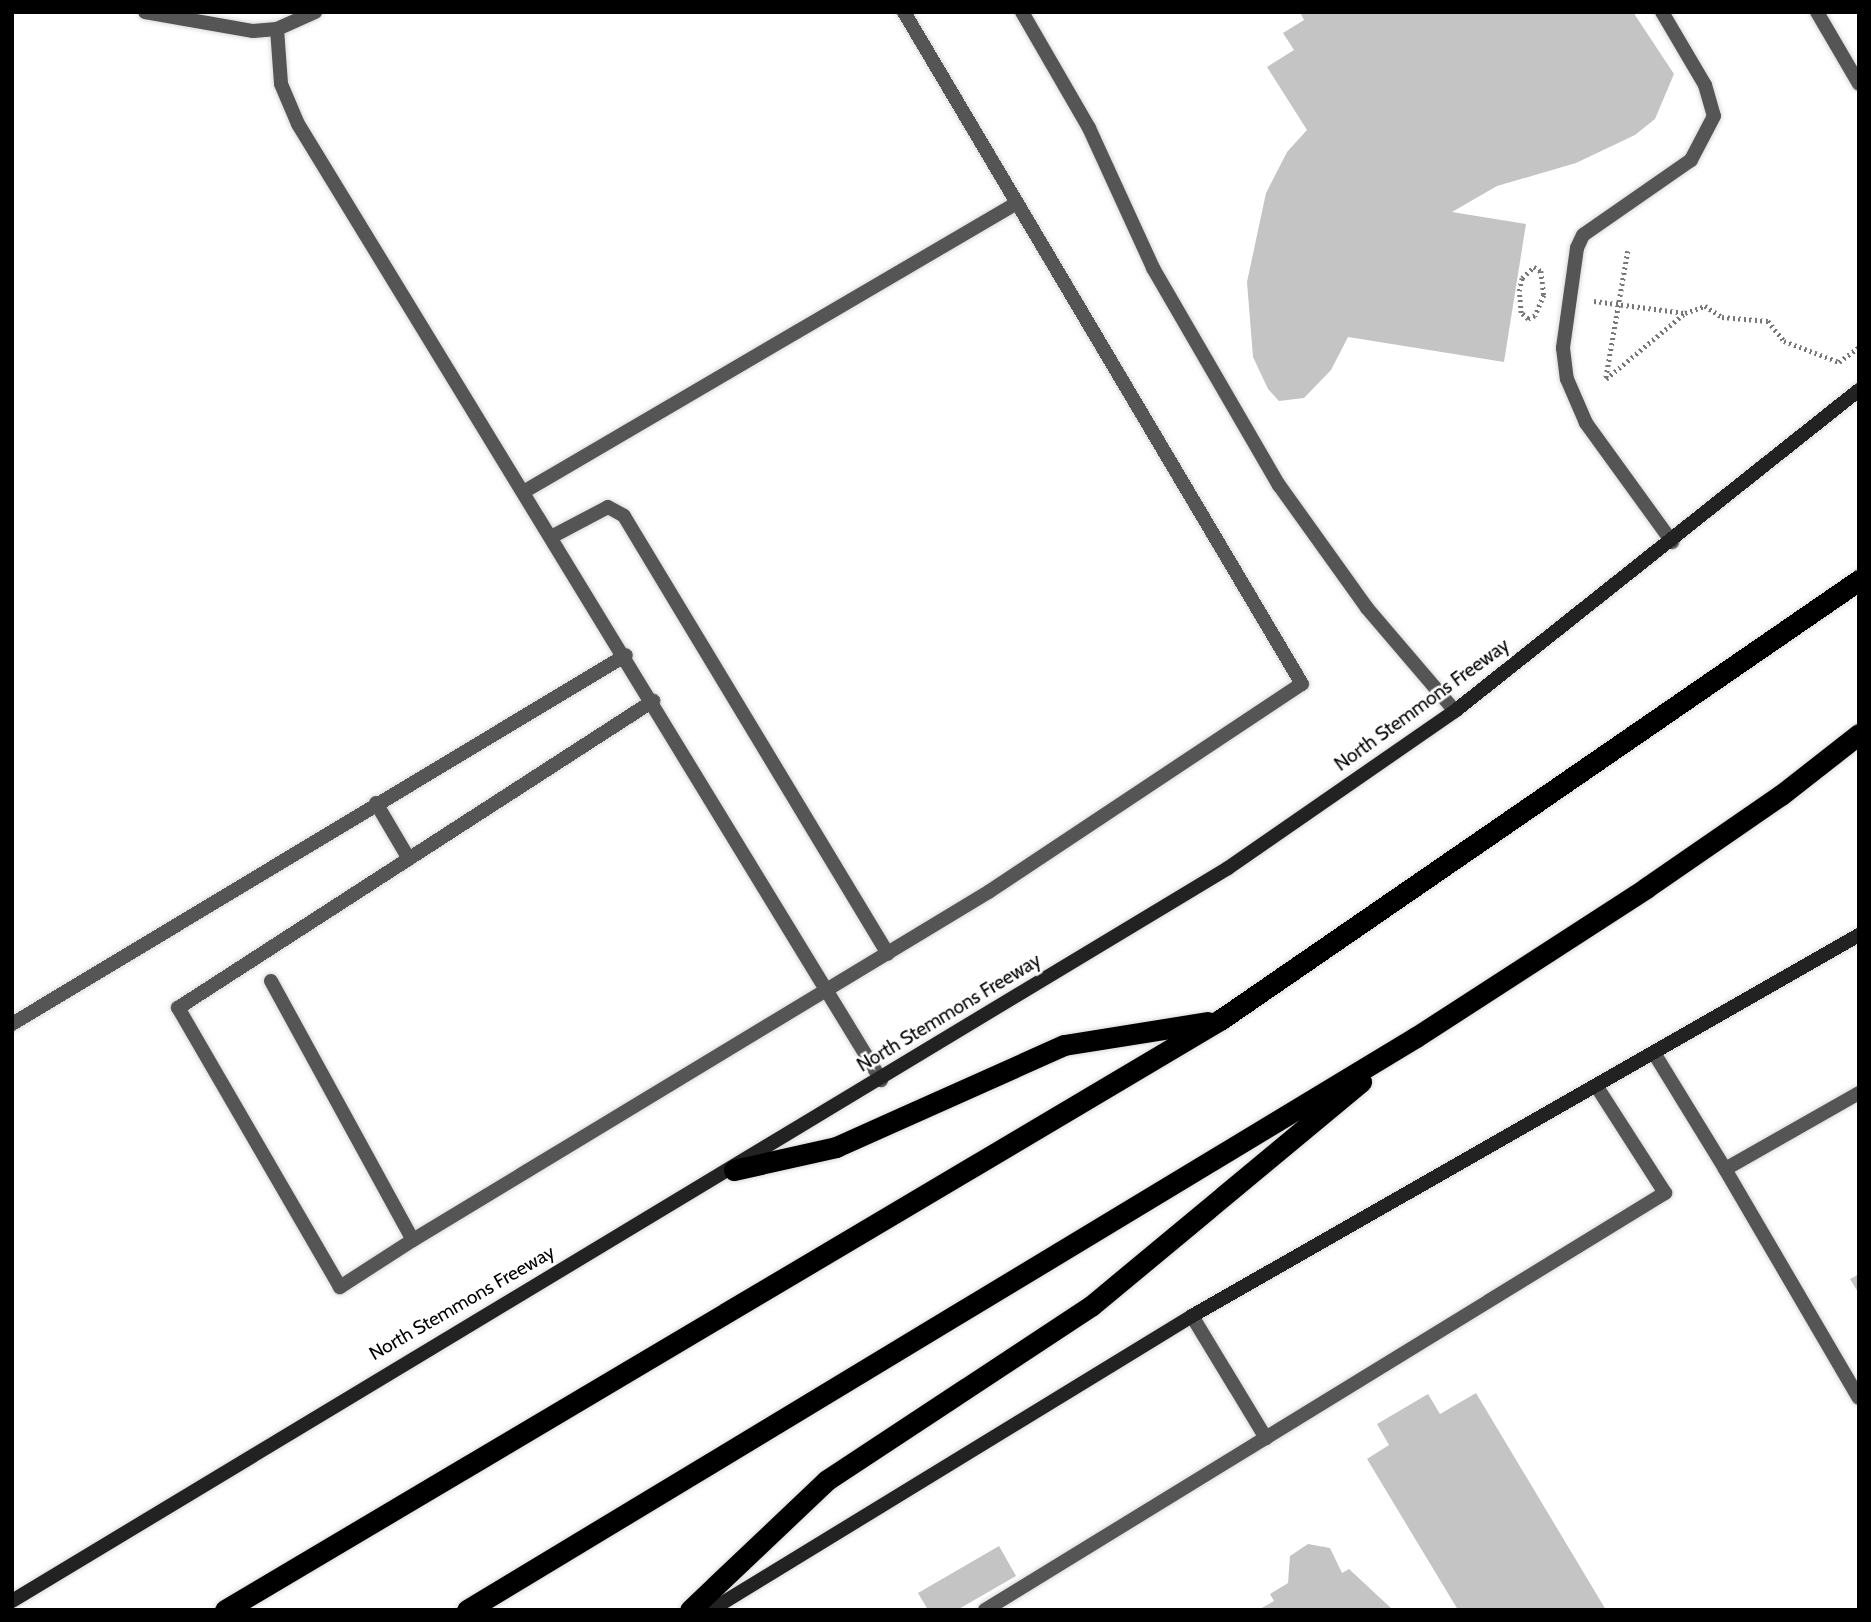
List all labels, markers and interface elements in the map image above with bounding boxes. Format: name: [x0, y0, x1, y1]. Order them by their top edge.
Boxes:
street label: North Stemmons Freeway: [1330, 634, 1514, 776]
street label: North Stemmons Freeway: [853, 949, 1045, 1077]
street label: North Stemmons Freeway: [365, 1241, 559, 1365]

